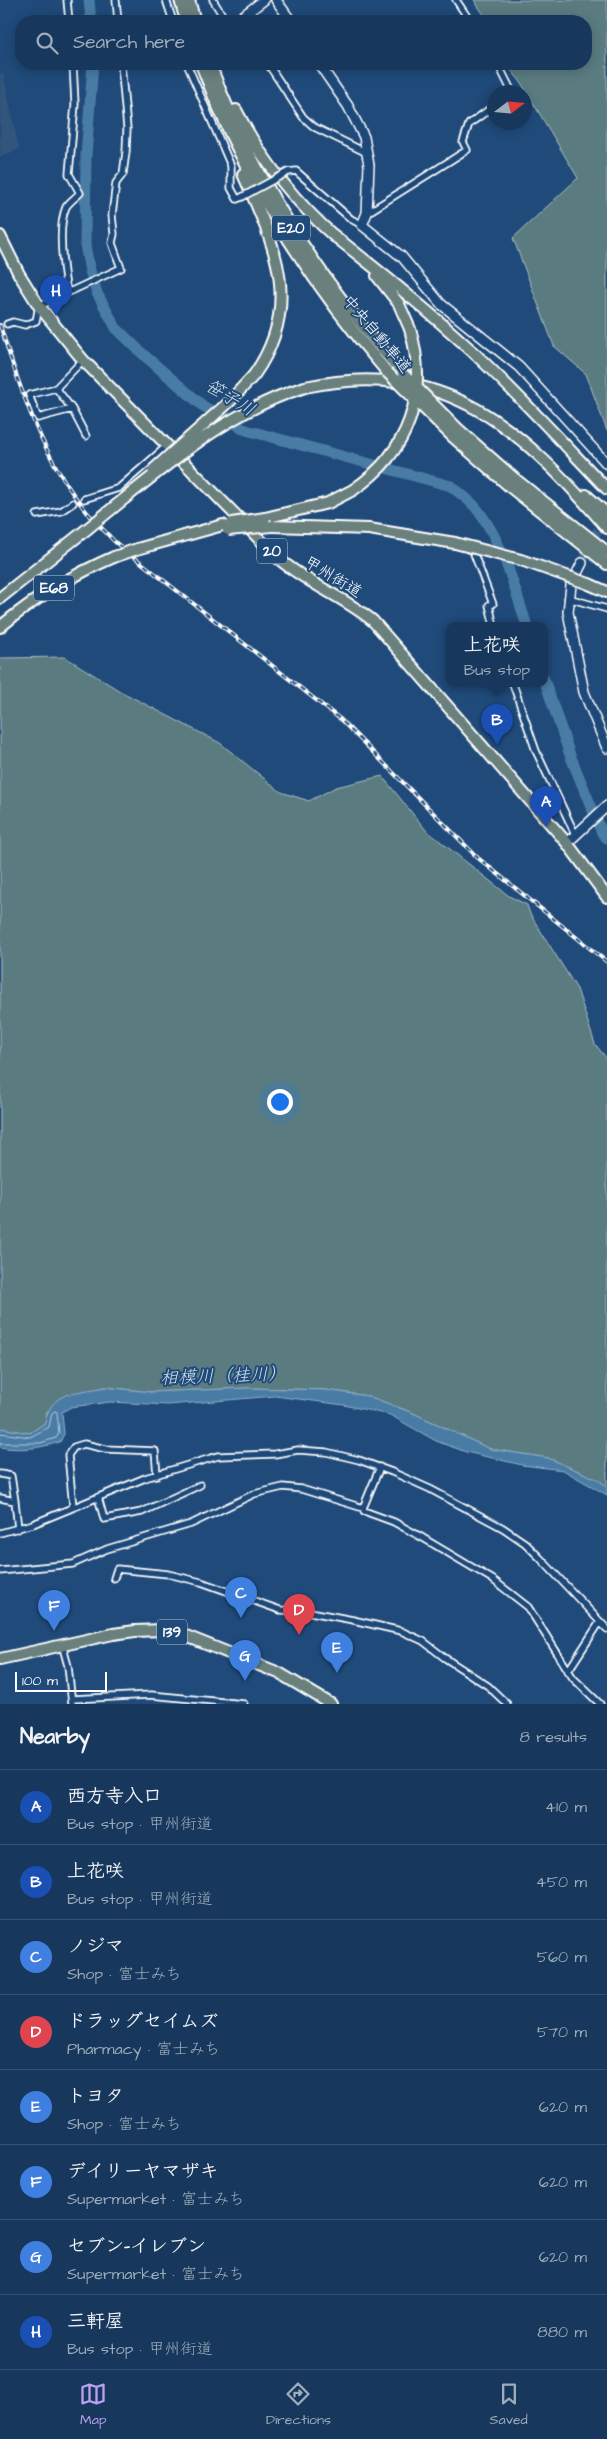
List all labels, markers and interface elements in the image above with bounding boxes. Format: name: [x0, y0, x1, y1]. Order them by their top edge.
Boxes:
search box: [15, 15, 592, 70]
icon: search: [33, 29, 61, 57]
text: Search here: [73, 29, 185, 56]
north arrow: [487, 85, 532, 130]
road number: E20: [272, 216, 310, 240]
pin: H: [40, 275, 72, 316]
street label: 中央自動車道: [338, 290, 416, 378]
water label: 笹子川: [200, 373, 260, 423]
road number: 20: [257, 538, 287, 564]
street label: 甲州街道: [300, 551, 366, 603]
road number: E68: [34, 576, 74, 600]
popup: [446, 622, 548, 687]
text: 上花咲: [464, 632, 521, 659]
text: Bus stop: [464, 659, 530, 681]
pin: B: [481, 704, 513, 745]
pin: A: [530, 786, 562, 827]
your location: [267, 1089, 293, 1115]
water label: 相模川（桂川）: [160, 1361, 286, 1391]
pin: C: [225, 1577, 257, 1618]
pin: F: [38, 1590, 70, 1631]
pin: D: [283, 1594, 315, 1635]
road number: 139: [157, 1620, 187, 1644]
pin: E: [321, 1632, 353, 1673]
pin: G: [229, 1640, 261, 1681]
scale bar: [15, 1669, 108, 1692]
text: 100 m: [22, 1671, 58, 1691]
text: Nearby: [20, 1722, 90, 1751]
text: 8 results: [520, 1726, 587, 1748]
text: 西方寺入口: [67, 1783, 162, 1810]
text: A: [31, 1796, 41, 1818]
text: 410 m: [545, 1796, 587, 1818]
text: Bus stop · 甲州街道: [67, 1813, 212, 1835]
text: 上花咲: [67, 1858, 124, 1885]
text: B: [30, 1871, 42, 1893]
text: 450 m: [536, 1871, 587, 1893]
text: Bus stop · 甲州街道: [67, 1888, 212, 1910]
text: ノジマ: [67, 1933, 124, 1960]
text: C: [30, 1946, 42, 1968]
text: 560 m: [537, 1946, 587, 1968]
text: Shop · 富士みち: [67, 1963, 182, 1985]
text: ドラッグセイムズ: [67, 2008, 218, 2035]
text: D: [31, 2021, 41, 2043]
text: 570 m: [537, 2021, 587, 2043]
text: Pharmacy · 富士みち: [67, 2038, 220, 2060]
text: トヨタ: [67, 2083, 124, 2110]
text: E: [31, 2096, 41, 2118]
text: 620 m: [539, 2096, 587, 2118]
text: Shop · 富士みち: [67, 2113, 182, 2135]
text: デイリーヤマザキ: [67, 2158, 219, 2185]
text: F: [30, 2171, 42, 2193]
text: 620 m: [539, 2171, 587, 2193]
text: Supermarket · 富士みち: [67, 2188, 245, 2210]
text: セブン-イレブン: [67, 2233, 206, 2260]
text: G: [30, 2246, 42, 2268]
text: 620 m: [539, 2246, 587, 2268]
text: Supermarket · 富士みち: [67, 2263, 245, 2285]
text: 三軒屋: [67, 2308, 124, 2335]
text: H: [31, 2321, 41, 2343]
text: 880 m: [537, 2321, 587, 2343]
text: Bus stop · 甲州街道: [67, 2338, 212, 2360]
tab: Map: [79, 2380, 107, 2430]
tab: Directions: [266, 2380, 331, 2430]
tab: Saved: [490, 2380, 528, 2430]

